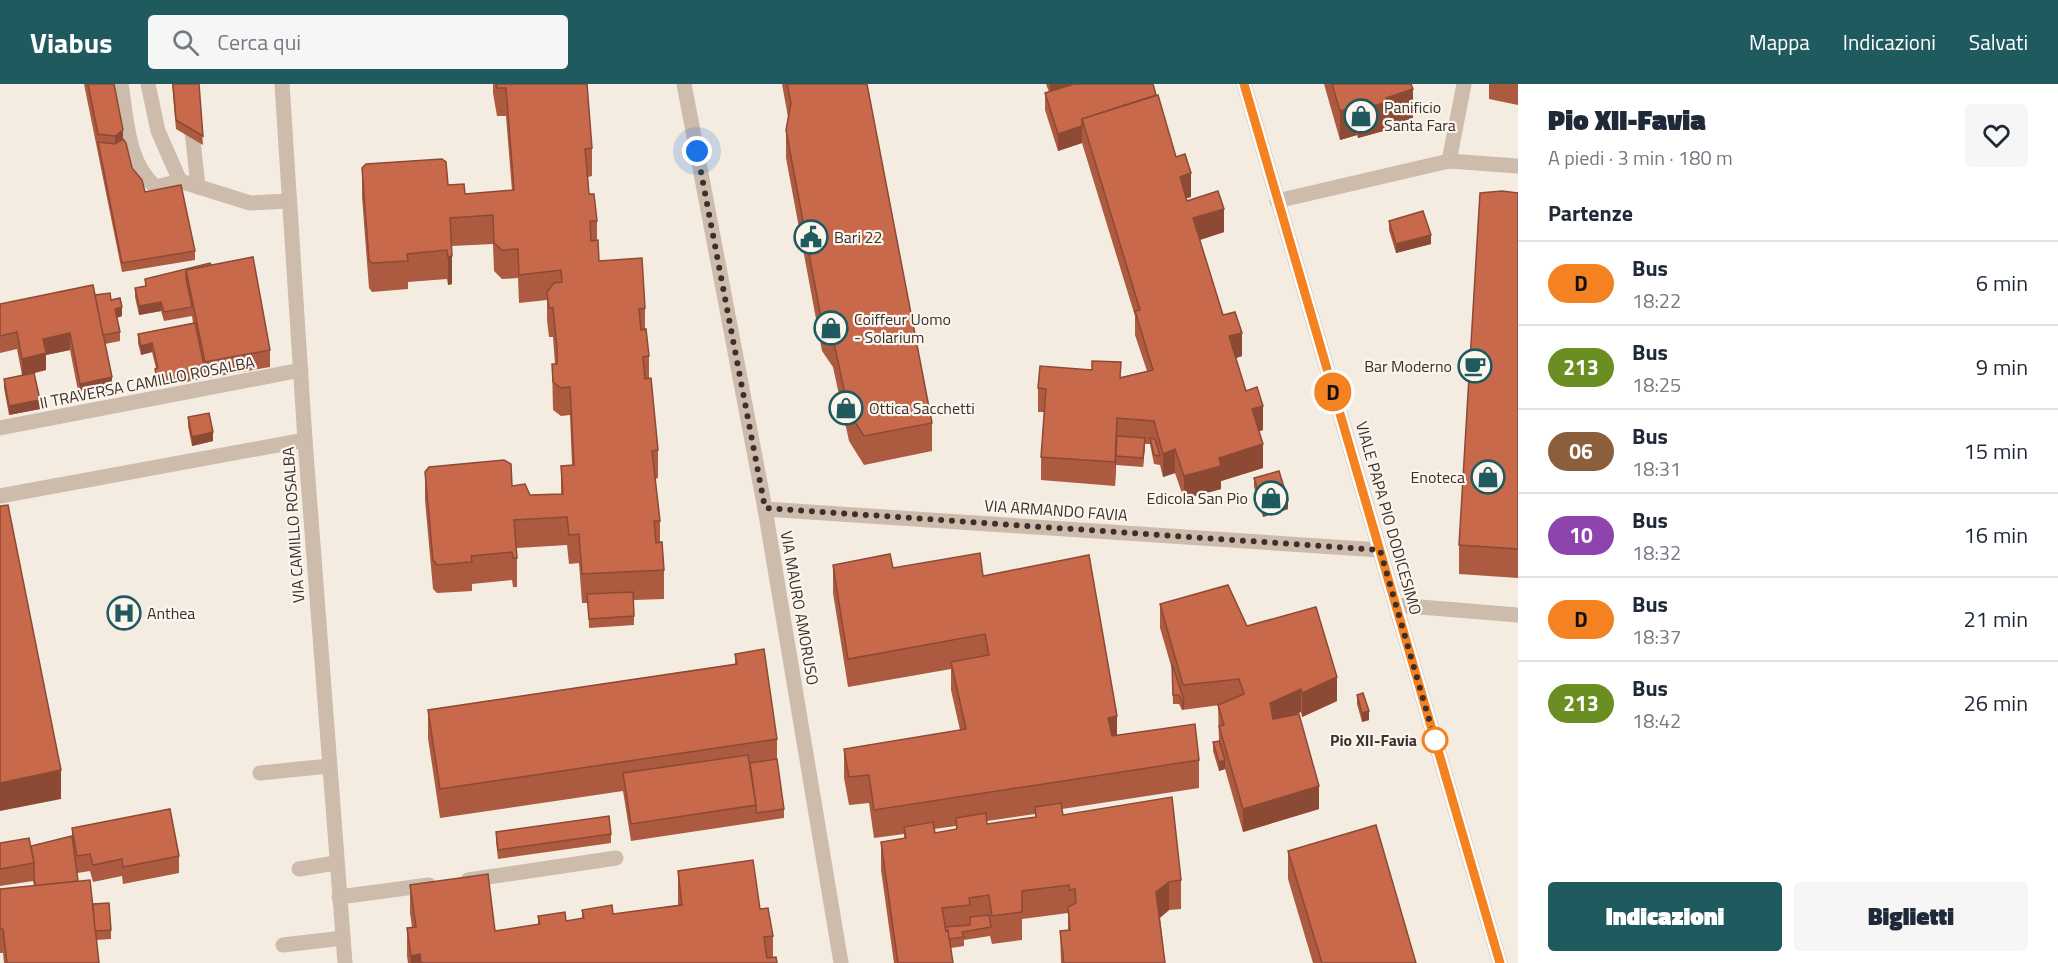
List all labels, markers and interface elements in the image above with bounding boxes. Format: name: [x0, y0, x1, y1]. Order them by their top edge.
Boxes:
search box: [148, 15, 568, 69]
text: Viabus: [30, 21, 112, 64]
text: Cerca qui: [217, 25, 301, 59]
icon: search: [169, 26, 202, 59]
text: Mappa: [1749, 26, 1810, 58]
text: Indicazioni: [1843, 26, 1936, 58]
text: Salvati: [1969, 26, 2028, 58]
place label: Panificio Santa Fara: [1384, 95, 1456, 137]
shop icon: Panificio Santa Fara: [1343, 98, 1379, 134]
text: Pio XII-Favia: [1548, 98, 1706, 141]
button: heart: [1965, 104, 2028, 167]
your location: [682, 136, 712, 166]
text: A piedi · 3 min · 180 m: [1548, 142, 1733, 173]
text: Partenze: [1548, 196, 1633, 230]
public building icon: Bari 22: [793, 219, 829, 255]
place label: Bari 22: [834, 225, 882, 249]
text: Bus: [1632, 251, 1668, 285]
text: 6 min: [1976, 266, 2028, 300]
text: D: [1574, 267, 1588, 299]
text: 18:22: [1632, 285, 1681, 316]
place label: Coiffeur Uomo - Solarium: [854, 307, 951, 349]
shop icon: Coiffeur Uomo - Solarium: [813, 310, 849, 346]
text: Bus: [1632, 335, 1668, 369]
cafe icon: Bar Moderno: [1457, 348, 1493, 384]
street label: II TRAVERSA CAMILLO ROSALBA: [38, 349, 257, 415]
text: 9 min: [1976, 350, 2028, 384]
text: 213: [1563, 351, 1599, 383]
place label: Bar Moderno: [1364, 354, 1452, 378]
text: 18:25: [1632, 369, 1681, 400]
line badge: D: [1314, 372, 1352, 412]
text: D: [1326, 376, 1340, 408]
shop icon: Ottica Sacchetti: [828, 390, 864, 426]
place label: Ottica Sacchetti: [869, 396, 975, 420]
street label: VIALE PAPA PIO DODICESIMO: [1350, 418, 1428, 618]
text: Bus: [1632, 419, 1668, 453]
text: 15 min: [1963, 434, 2028, 468]
text: 06: [1569, 435, 1593, 467]
street label: VIA CAMILLO ROSALBA: [276, 446, 310, 604]
text: 18:31: [1632, 453, 1681, 484]
shop icon: Enoteca: [1470, 459, 1506, 495]
place label: Enoteca: [1410, 465, 1465, 489]
shop icon: Edicola San Pio: [1253, 480, 1289, 516]
place label: Edicola San Pio: [1147, 486, 1248, 510]
street label: VIA ARMANDO FAVIA: [984, 493, 1129, 527]
text: Bus: [1632, 503, 1668, 537]
text: 16 min: [1963, 518, 2028, 552]
text: 10: [1569, 519, 1593, 551]
street label: VIA MAURO AMORUSO: [775, 529, 825, 687]
text: 18:32: [1632, 537, 1681, 568]
text: Bus: [1632, 587, 1668, 621]
hospital icon: Anthea: [106, 595, 142, 631]
place label: Anthea: [147, 601, 195, 625]
text: 21 min: [1963, 602, 2028, 636]
text: D: [1574, 603, 1588, 635]
text: 18:37: [1632, 621, 1681, 652]
text: Bus: [1632, 671, 1668, 705]
text: 26 min: [1963, 686, 2028, 720]
text: 213: [1563, 687, 1599, 719]
text: 18:42: [1632, 705, 1681, 736]
marker: Pio XII-Favia: [1422, 727, 1448, 753]
place label: Pio XII-Favia: [1330, 728, 1417, 752]
button: Indicazioni: [1548, 882, 1782, 951]
button: Biglietti: [1794, 882, 2028, 951]

